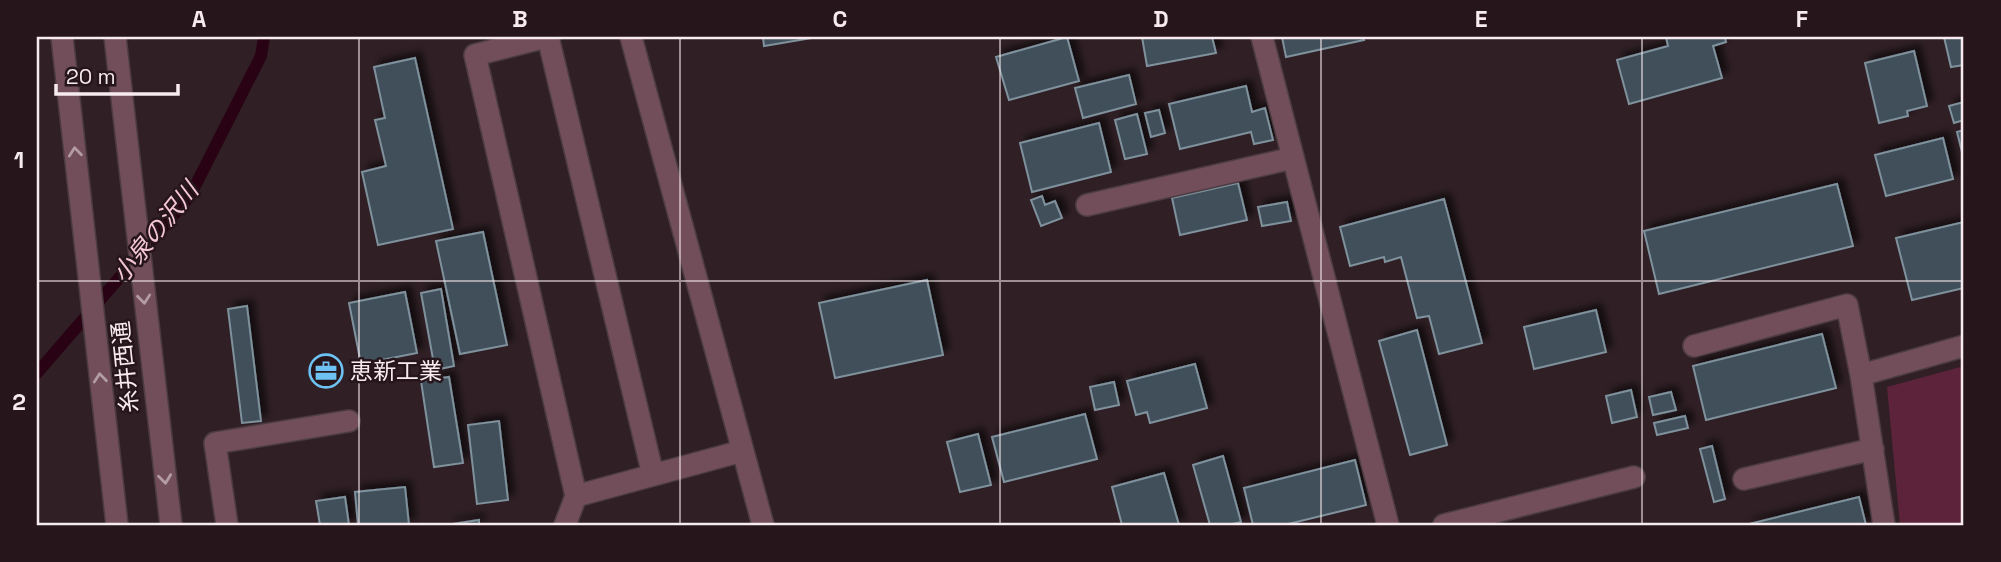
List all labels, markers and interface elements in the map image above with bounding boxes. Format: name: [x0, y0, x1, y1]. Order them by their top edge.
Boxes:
text: A: [192, 4, 207, 34]
text: B: [512, 4, 528, 34]
text: C: [833, 4, 847, 34]
text: D: [1153, 4, 1169, 34]
text: E: [1475, 4, 1487, 34]
text: F: [1796, 4, 1808, 34]
scale bar: [56, 52, 178, 96]
text: 20 m: [66, 63, 116, 90]
text: 1: [14, 145, 24, 175]
one-way arrow: [67, 146, 82, 158]
water label: 小泉の沢川: [105, 173, 207, 288]
one-way arrow: [137, 294, 152, 305]
street label: 糸井西通: [105, 320, 145, 414]
office icon: 恵新工業: [307, 352, 345, 390]
place label: 恵新工業: [350, 356, 442, 386]
one-way arrow: [92, 373, 107, 384]
text: 2: [12, 387, 26, 417]
one-way arrow: [157, 473, 172, 484]

